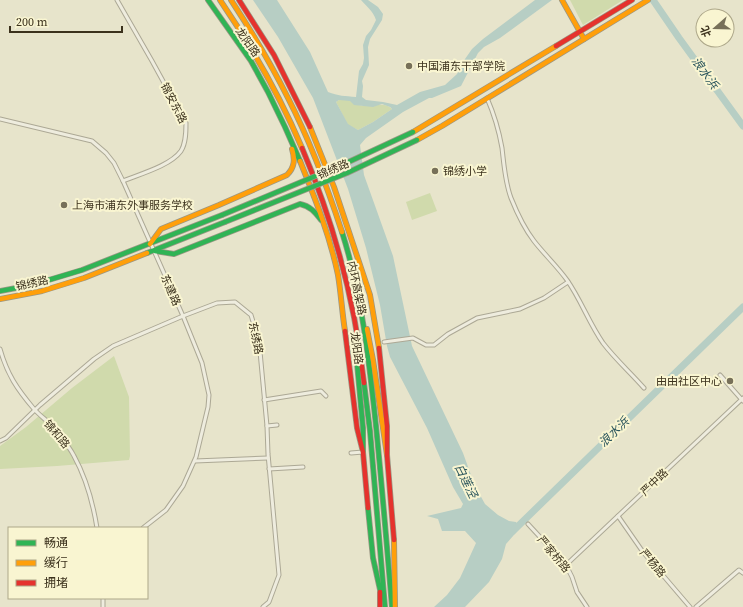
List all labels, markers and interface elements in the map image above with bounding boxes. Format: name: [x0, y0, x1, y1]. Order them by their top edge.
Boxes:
scale bar: [10, 8, 122, 34]
north arrow: [695, 8, 735, 48]
text: 200 m: [16, 14, 48, 30]
street label: 龙阳路: [232, 24, 263, 60]
text: 北: [697, 24, 715, 39]
water label: 浪水浜: [688, 54, 723, 93]
place label: 中国浦东干部学院: [417, 59, 505, 74]
marker: 中国浦东干部学院: [404, 61, 414, 71]
street label: 锦安东路: [157, 80, 190, 126]
street label: 锦绣路: [315, 156, 351, 183]
place label: 锦绣小学: [443, 164, 487, 179]
marker: 锦绣小学: [430, 166, 440, 176]
place label: 上海市浦东外事服务学校: [72, 198, 193, 213]
marker: 上海市浦东外事服务学校: [59, 200, 69, 210]
street label: 内环高架路: [343, 260, 370, 317]
street label: 锦绣路: [14, 272, 50, 295]
street label: 东建路: [157, 272, 184, 308]
street label: 东绣路: [245, 320, 266, 356]
street label: 龙阳路: [347, 331, 366, 365]
place label: 由由社区中心: [656, 374, 722, 389]
marker: 由由社区中心: [725, 376, 735, 386]
water label: 浪水浜: [595, 413, 633, 450]
street label: 锦和路: [40, 417, 73, 452]
water label: 白莲泾: [451, 461, 482, 502]
street label: 严中路: [637, 466, 671, 499]
legend: [8, 527, 148, 599]
street label: 严家桥路: [534, 533, 574, 576]
text: 畅通: [44, 535, 68, 551]
street label: 严杨路: [636, 546, 669, 581]
text: 缓行: [44, 555, 68, 571]
text: 拥堵: [44, 575, 68, 591]

